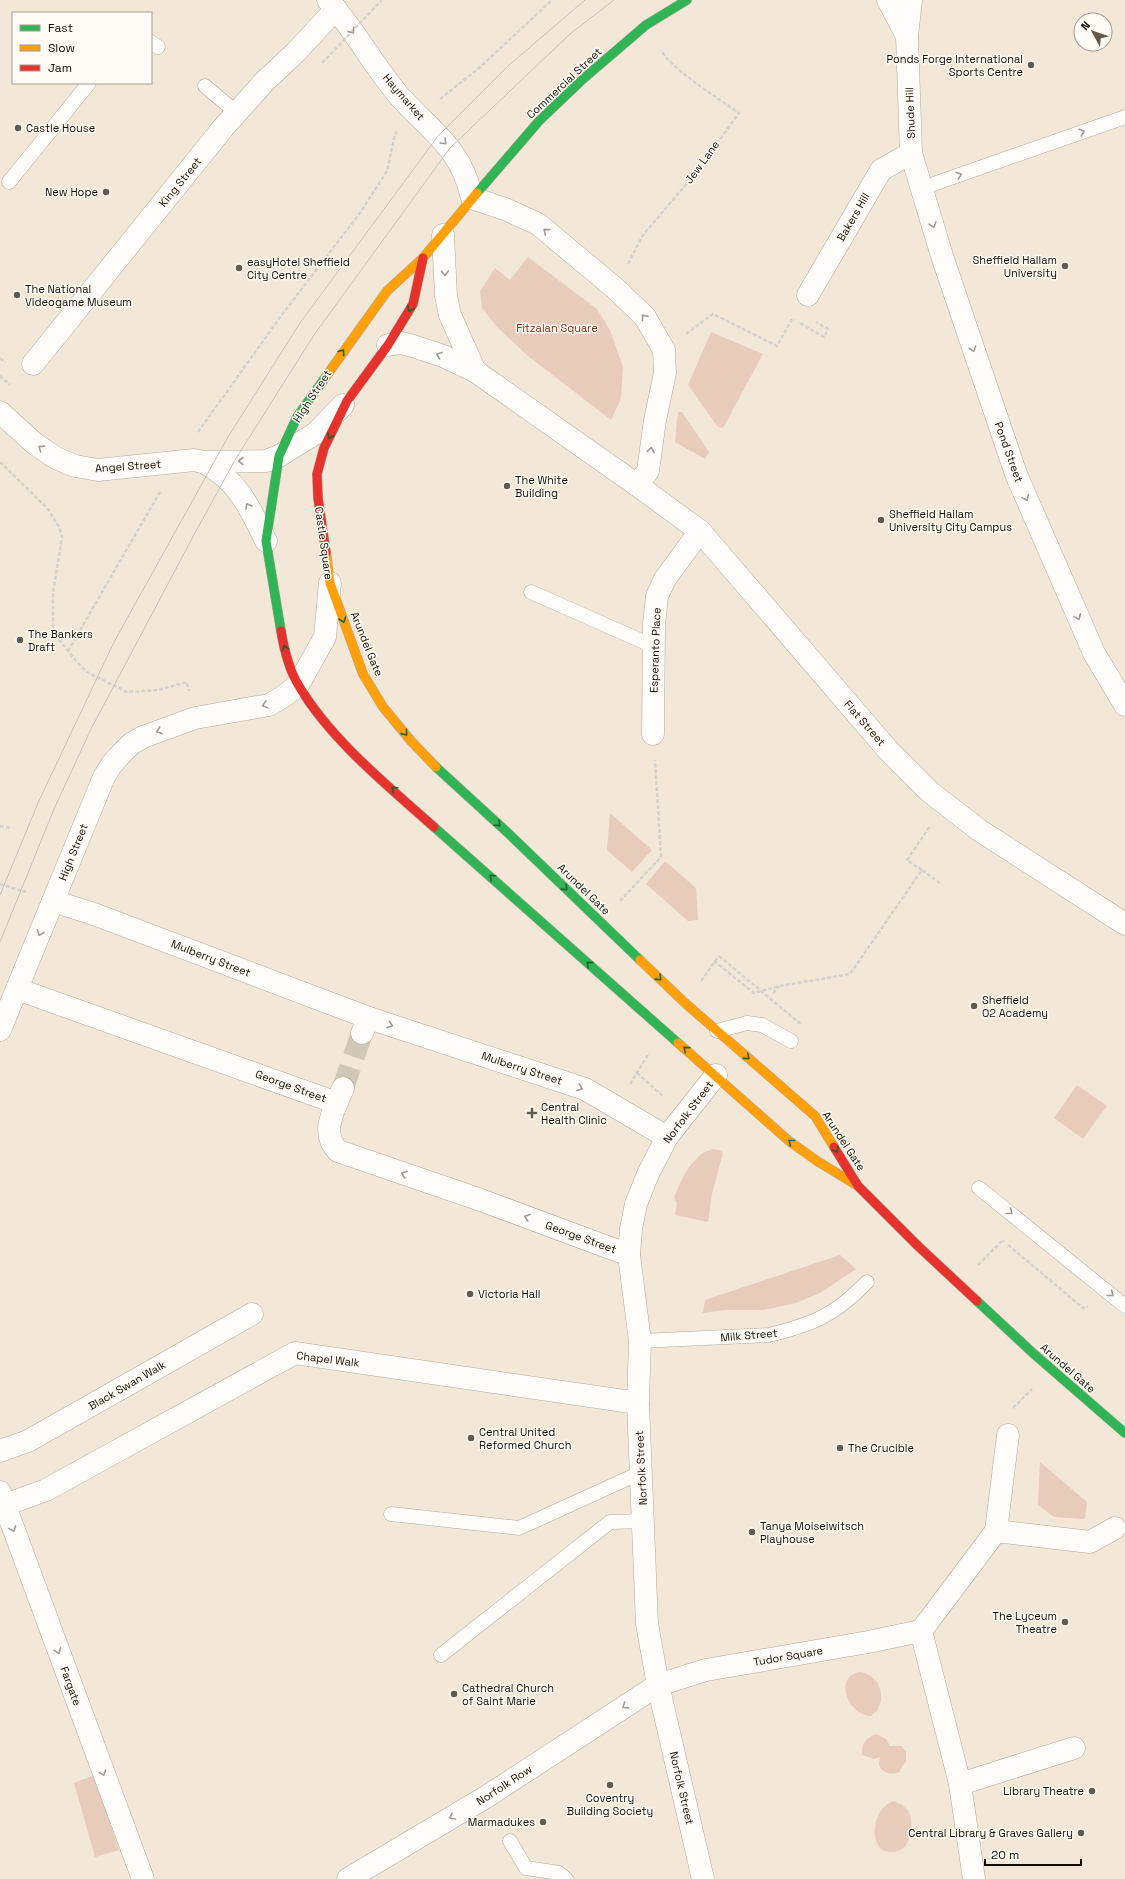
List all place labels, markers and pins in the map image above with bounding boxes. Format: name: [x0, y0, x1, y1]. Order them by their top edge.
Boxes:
place label: Ponds Forge International Sports Centre: [886, 52, 1023, 79]
marker: Ponds Forge International Sports Centre: [1026, 60, 1036, 70]
place label: Castle House: [26, 121, 95, 135]
marker: Castle House: [13, 123, 23, 133]
place label: New Hope: [45, 185, 98, 199]
marker: New Hope: [101, 187, 111, 197]
place label: Sheffield Hallam University: [973, 253, 1057, 280]
place label: easyHotel Sheffield City Centre: [247, 255, 350, 282]
marker: Sheffield Hallam University: [1060, 261, 1070, 271]
marker: easyHotel Sheffield City Centre: [234, 263, 244, 273]
place label: The National Videogame Museum: [25, 282, 132, 309]
marker: The National Videogame Museum: [12, 290, 22, 300]
place label: The White Building: [515, 473, 568, 500]
marker: The White Building: [502, 481, 512, 491]
place label: Sheffield Hallam University City Campus: [889, 507, 1012, 534]
marker: Sheffield Hallam University City Campus: [876, 515, 886, 525]
place label: The Bankers Draft: [28, 627, 93, 654]
marker: The Bankers Draft: [15, 635, 25, 645]
place label: Sheffield O2 Academy: [982, 993, 1048, 1020]
marker: Sheffield O2 Academy: [969, 1001, 979, 1011]
place label: Central Health Clinic: [541, 1100, 607, 1127]
marker: Central Health Clinic: [526, 1107, 538, 1119]
place label: Victoria Hall: [478, 1287, 540, 1301]
marker: Victoria Hall: [465, 1289, 475, 1299]
place label: Central United Reformed Church: [479, 1425, 571, 1452]
marker: Central United Reformed Church: [466, 1433, 476, 1443]
place label: The Crucible: [848, 1441, 914, 1455]
marker: The Crucible: [835, 1443, 845, 1453]
place label: Tanya Moiseiwitsch Playhouse: [760, 1519, 864, 1546]
marker: Tanya Moiseiwitsch Playhouse: [747, 1527, 757, 1537]
place label: The Lyceum Theatre: [992, 1609, 1057, 1636]
marker: The Lyceum Theatre: [1060, 1617, 1070, 1627]
place label: Cathedral Church of Saint Marie: [462, 1681, 554, 1708]
marker: Cathedral Church of Saint Marie: [449, 1689, 459, 1699]
marker: Coventry Building Society: [605, 1780, 615, 1790]
place label: Library Theatre: [1003, 1784, 1084, 1798]
marker: Library Theatre: [1087, 1786, 1097, 1796]
place label: Coventry Building Society: [567, 1791, 653, 1818]
place label: Marmadukes: [468, 1815, 535, 1829]
marker: Marmadukes: [538, 1817, 548, 1827]
place label: Central Library & Graves Gallery: [908, 1826, 1073, 1840]
marker: Central Library & Graves Gallery: [1076, 1828, 1086, 1838]

